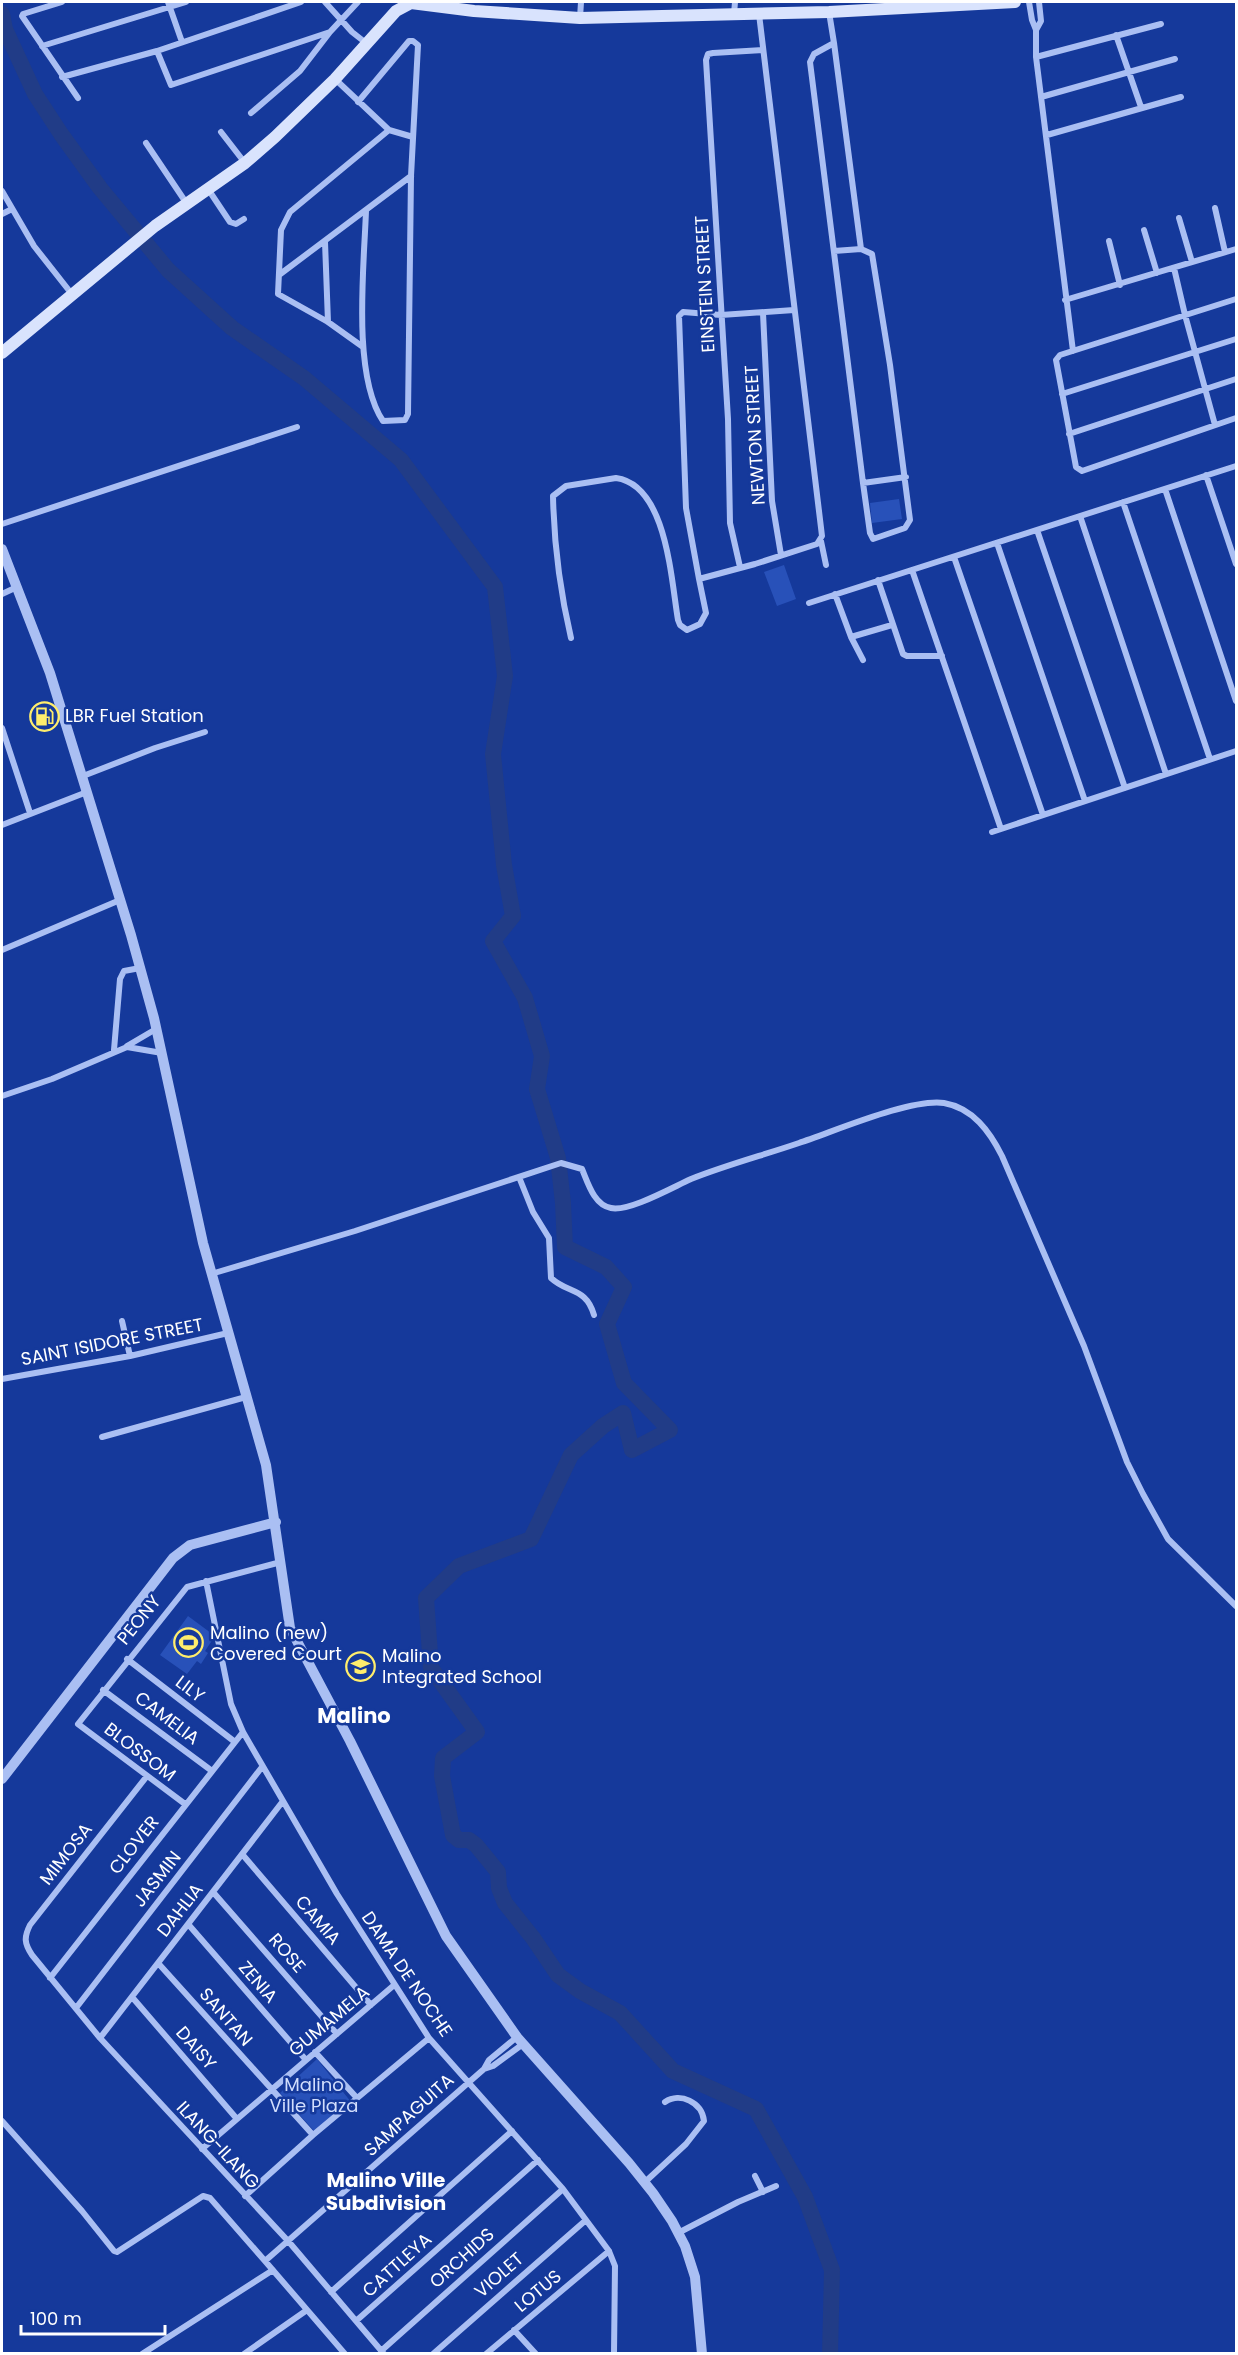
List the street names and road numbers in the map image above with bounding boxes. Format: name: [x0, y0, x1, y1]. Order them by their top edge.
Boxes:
street label: EINSTEIN STREET: [688, 215, 721, 353]
street label: NEWTON STREET: [738, 364, 771, 506]
street label: SAINT ISIDORE STREET: [19, 1312, 205, 1371]
street label: PEONY: [111, 1589, 167, 1650]
street label: LILY: [171, 1669, 210, 1708]
street label: CAMELIA: [130, 1685, 205, 1750]
street label: BLOSSOM: [99, 1716, 181, 1787]
street label: CLOVER: [103, 1810, 164, 1879]
street label: MIMOSA: [34, 1818, 98, 1890]
street label: JASMIN: [127, 1845, 186, 1912]
street label: DAHLIA: [151, 1878, 208, 1942]
street label: CAMIA: [290, 1890, 347, 1950]
street label: DAMA DE NOCHE: [356, 1906, 459, 2041]
street label: ROSE: [263, 1928, 312, 1978]
street label: ZENIA: [233, 1955, 284, 2008]
street label: GUMAMELA: [283, 1979, 374, 2062]
street label: SANTAN: [194, 1982, 259, 2051]
street label: DAISY: [170, 2020, 223, 2075]
street label: SAMPAGUITA: [358, 2067, 459, 2162]
street label: ILANG-ILANG: [171, 2095, 266, 2194]
street label: ORCHIDS: [424, 2222, 499, 2293]
street label: CATTLEYA: [357, 2227, 437, 2302]
street label: VIOLET: [469, 2246, 529, 2303]
street label: LOTUS: [509, 2264, 567, 2318]

